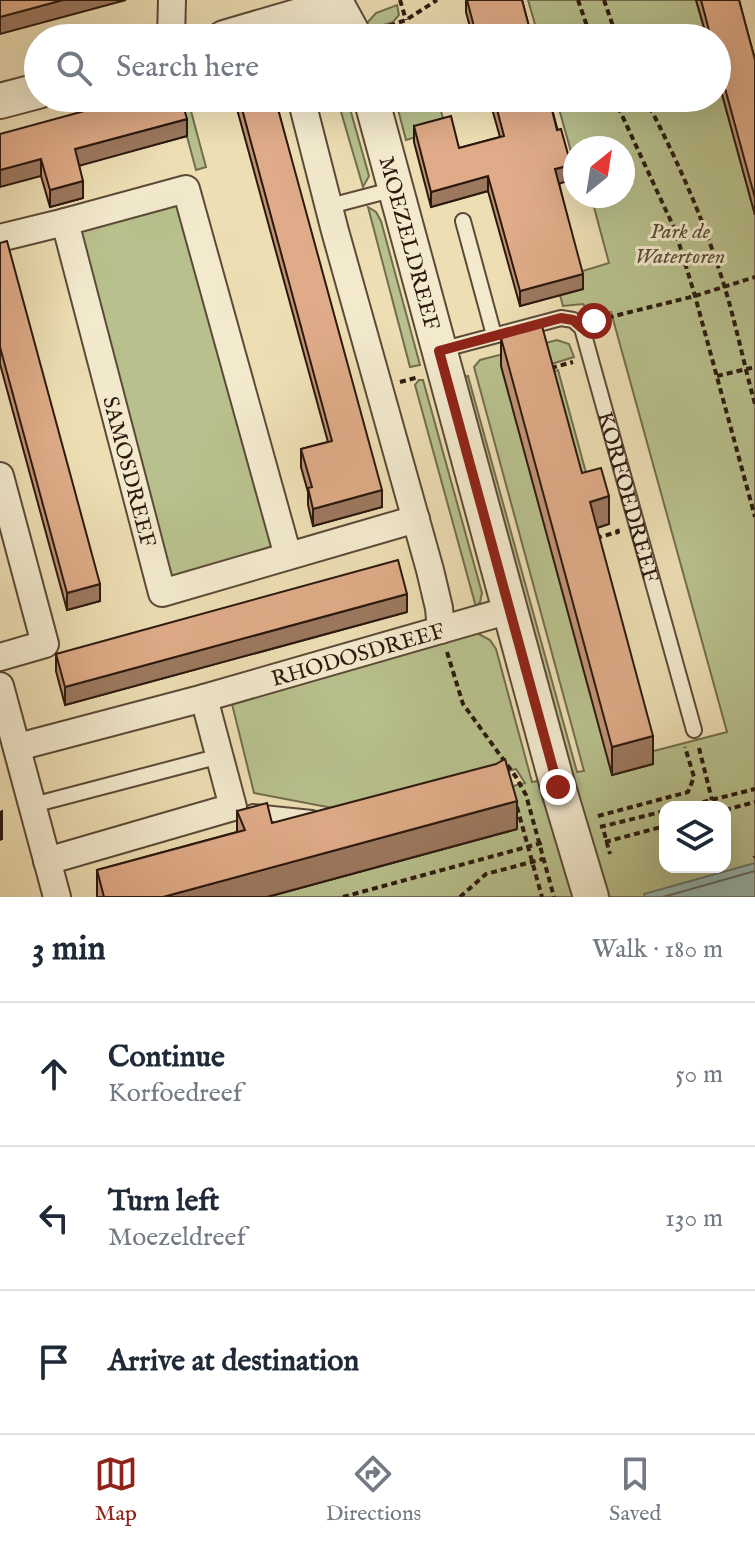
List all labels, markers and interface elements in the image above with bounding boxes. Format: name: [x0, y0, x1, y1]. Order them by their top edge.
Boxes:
search box: [24, 24, 731, 112]
icon: search: [52, 46, 96, 90]
text: Search here: [116, 49, 259, 87]
north arrow: [563, 136, 635, 208]
street label: MOEZELDREEF: [371, 153, 445, 333]
park label: Park de Watertoren: [635, 218, 725, 271]
route start: [576, 303, 612, 339]
street label: SAMOSDREEF: [95, 393, 161, 550]
street label: KORFOEDREEF: [590, 409, 664, 586]
street label: RHODOSDREEF: [268, 618, 448, 694]
route end: [540, 769, 576, 805]
map controls: [659, 801, 731, 873]
button: layers: [659, 801, 731, 873]
text: 3 min: [32, 928, 106, 971]
text: Walk · 180 m: [592, 933, 723, 966]
text: Continue: [108, 1039, 225, 1077]
icon: ahead: [32, 1052, 76, 1096]
text: 50 m: [675, 1058, 723, 1091]
text: Korfoedreef: [108, 1077, 242, 1110]
text: Turn left: [108, 1183, 219, 1221]
icon: left: [32, 1196, 76, 1240]
text: 130 m: [665, 1202, 723, 1235]
text: Moezeldreef: [108, 1221, 246, 1254]
icon: arrive: [32, 1340, 76, 1384]
text: Arrive at destination: [108, 1343, 359, 1381]
tab: Map: [94, 1452, 138, 1528]
tab: Directions: [326, 1452, 421, 1528]
tab: Saved: [609, 1452, 661, 1528]

